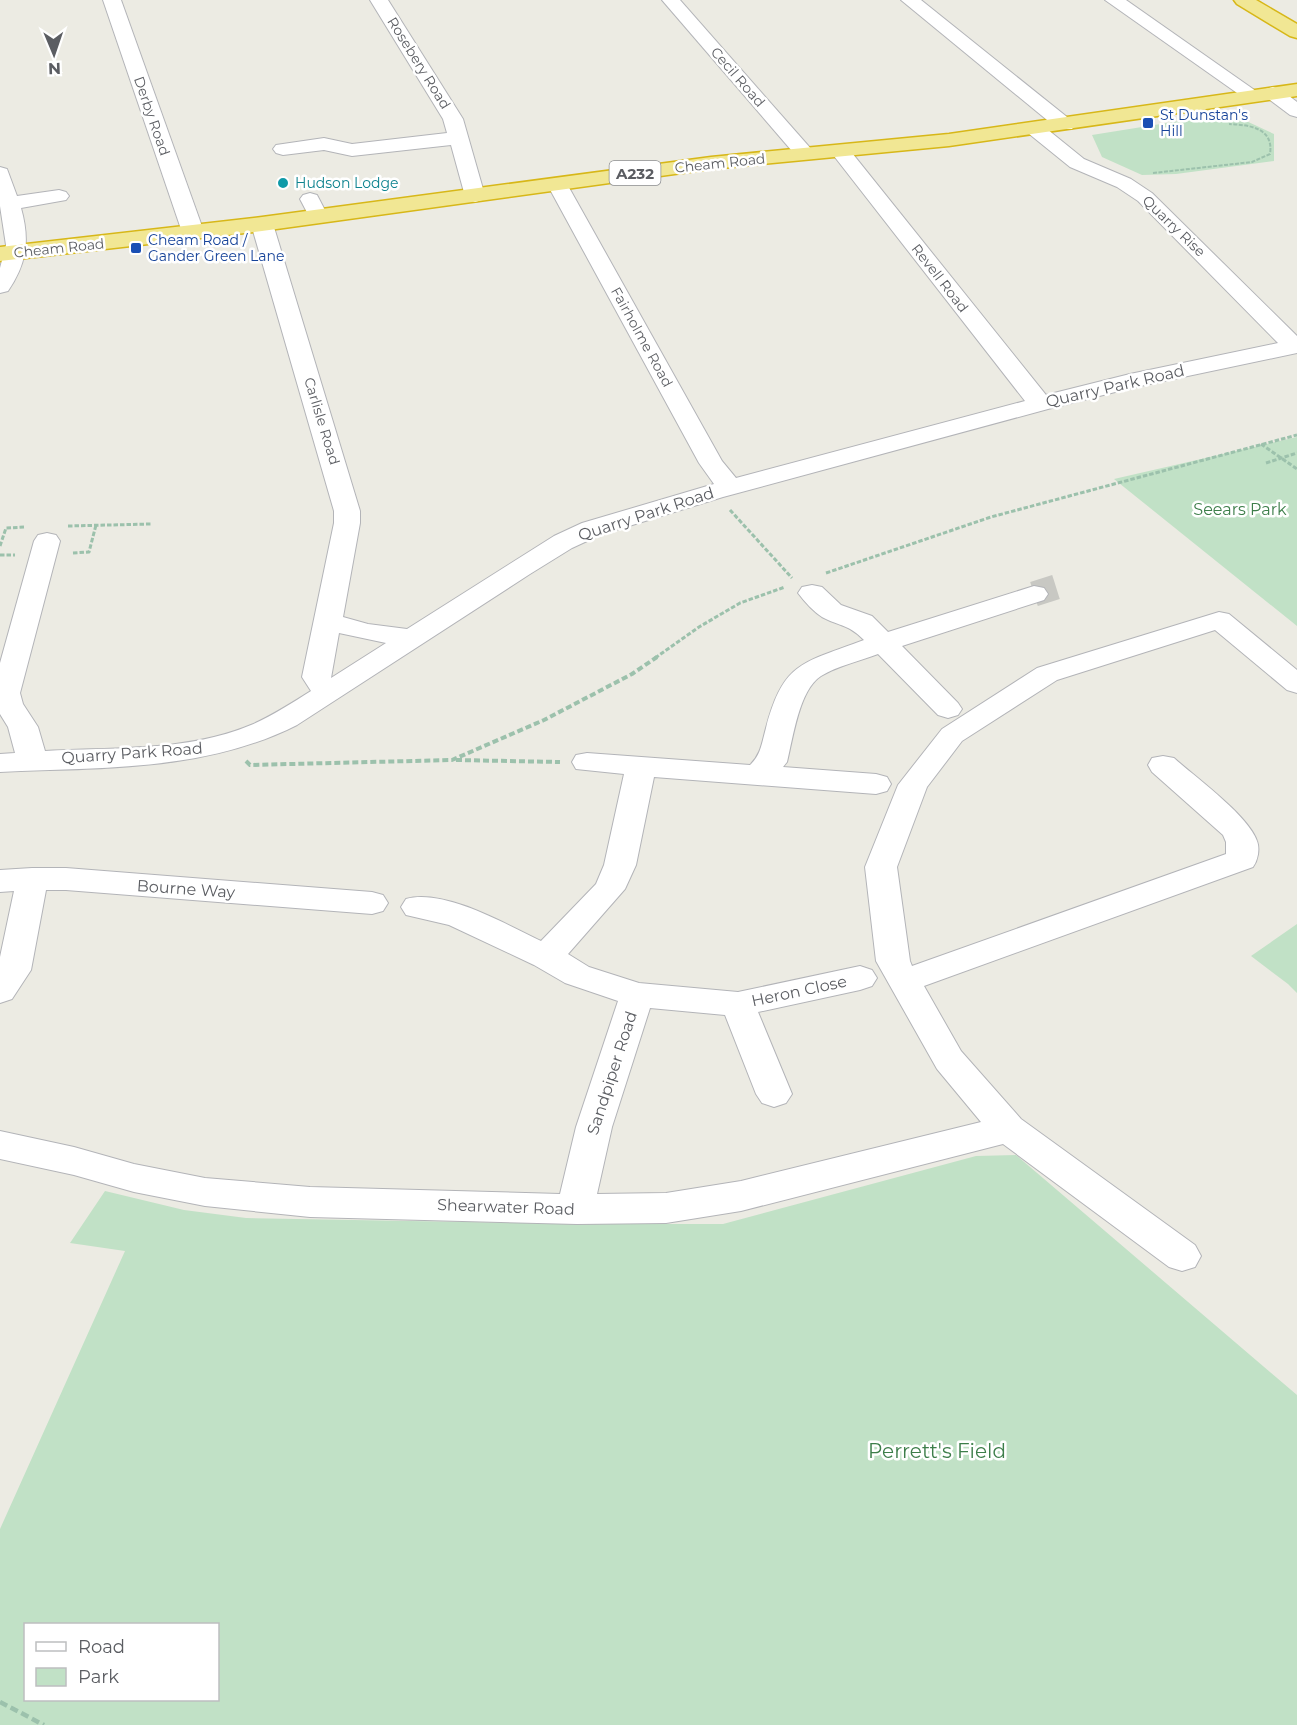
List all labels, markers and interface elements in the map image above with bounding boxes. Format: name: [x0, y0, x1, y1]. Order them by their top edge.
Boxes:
street label: Rosebery Road: [383, 13, 455, 113]
north arrow: [24, 24, 84, 84]
street label: Cecil Road: [707, 43, 769, 111]
text: N: [48, 59, 61, 78]
street label: Derby Road: [130, 74, 174, 158]
place label: St Dunstan's Hill: [1160, 106, 1248, 140]
marker: St Dunstan's Hill: [1141, 116, 1155, 130]
street label: Cheam Road: [674, 149, 766, 177]
road number: A232: [610, 161, 660, 185]
place label: Hudson Lodge: [295, 174, 398, 192]
marker: Hudson Lodge: [276, 176, 290, 190]
street label: Quarry Rise: [1139, 191, 1209, 261]
place label: Cheam Road / Gander Green Lane: [148, 231, 285, 265]
street label: Cheam Road: [13, 234, 105, 262]
street label: Revell Road: [908, 240, 972, 316]
marker: Cheam Road / Gander Green Lane: [129, 241, 143, 255]
street label: Fairholme Road: [607, 284, 677, 390]
street label: Quarry Park Road: [1044, 361, 1186, 411]
street label: Carlisle Road: [300, 375, 344, 467]
street label: Quarry Park Road: [576, 483, 716, 545]
park label: Seears Park: [1193, 500, 1287, 519]
street label: Quarry Park Road: [61, 739, 203, 767]
street label: Bourne Way: [136, 876, 236, 902]
street label: Heron Close: [750, 972, 848, 1010]
street label: Sandpiper Road: [583, 1009, 641, 1137]
street label: Shearwater Road: [437, 1195, 575, 1219]
park label: Perrett's Field: [868, 1439, 1006, 1463]
legend: [24, 1623, 219, 1701]
text: Road: [78, 1636, 125, 1658]
text: Park: [78, 1666, 119, 1688]

